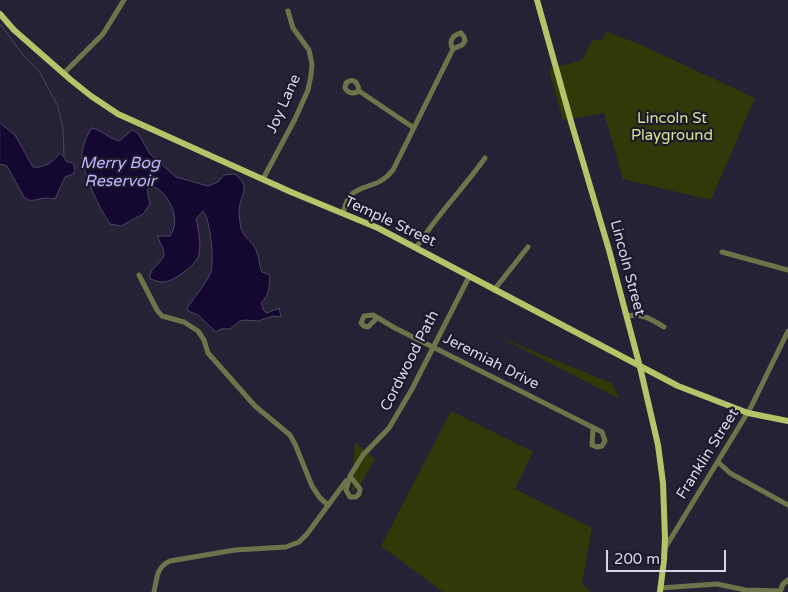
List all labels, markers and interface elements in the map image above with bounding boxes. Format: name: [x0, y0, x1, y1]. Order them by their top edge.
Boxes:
street label: Joy Lane: [263, 72, 305, 136]
park label: Lincoln St Playground: [631, 110, 713, 145]
water label: Merry Bog Reservoir: [80, 154, 160, 192]
street label: Temple Street: [341, 193, 439, 251]
street label: Lincoln Street: [606, 218, 648, 318]
street label: Cordwood Path: [377, 308, 443, 414]
street label: Jeremiah Drive: [440, 330, 542, 394]
street label: Franklin Street: [673, 405, 743, 503]
scale bar: [608, 540, 728, 572]
text: 200 m: [614, 550, 660, 568]

